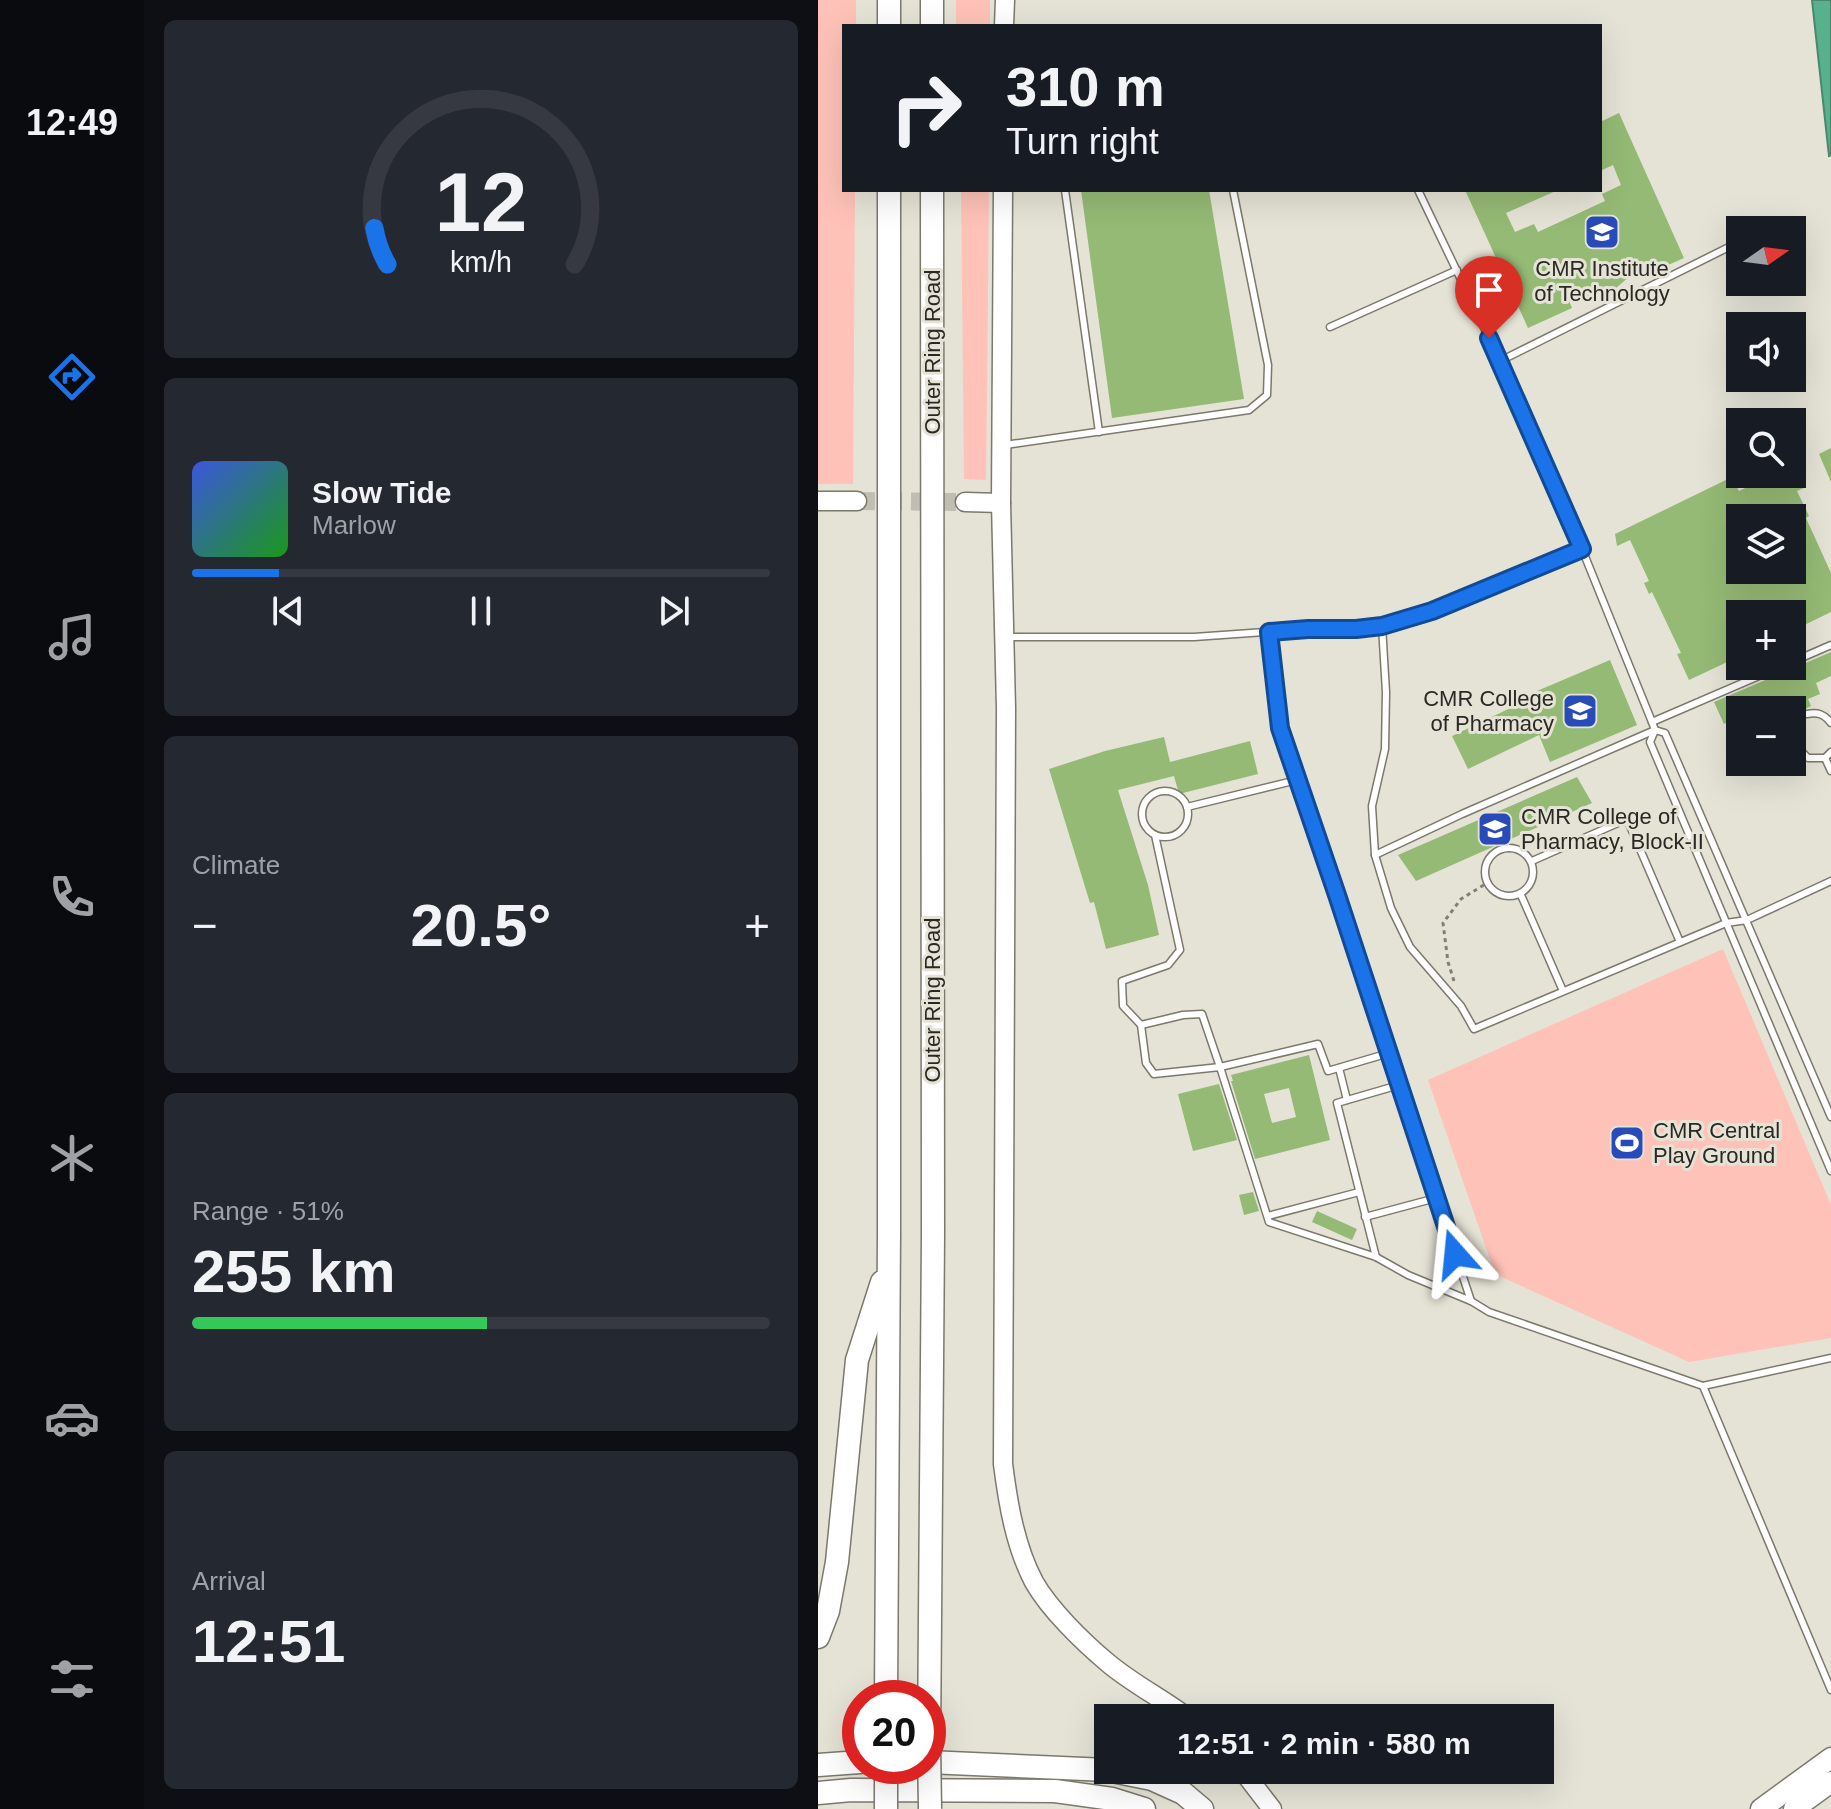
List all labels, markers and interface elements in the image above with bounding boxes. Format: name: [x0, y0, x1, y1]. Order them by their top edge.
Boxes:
text: 310 m: [1006, 55, 1165, 118]
icon: right: [874, 56, 978, 160]
text: 12:49: [26, 102, 118, 143]
text: Turn right: [1006, 121, 1159, 162]
text: 12: [435, 155, 527, 248]
school or university icon: CMR Institute of Technology: [1583, 213, 1621, 251]
north arrow: [1726, 216, 1806, 296]
map controls: [1726, 216, 1806, 776]
text: km/h: [450, 246, 512, 278]
pin: [1455, 256, 1523, 338]
place label: CMR Institute of Technology: [1534, 256, 1670, 306]
icon: arrive: [1467, 268, 1511, 312]
street label: Outer Ring Road: [920, 269, 945, 435]
button: sound: [1726, 312, 1806, 392]
icon: directions: [44, 349, 100, 405]
button: search: [1726, 408, 1806, 488]
text: Slow Tide: [312, 476, 451, 509]
button: layers: [1726, 504, 1806, 584]
text: Marlow: [312, 510, 396, 540]
icon: previous: [266, 589, 310, 633]
icon: pause: [459, 589, 503, 633]
icon: next: [652, 589, 696, 633]
button: +: [1726, 600, 1806, 680]
icon: music: [44, 609, 100, 665]
place label: CMR College of Pharmacy: [1423, 686, 1554, 736]
school or university icon: CMR College of Pharmacy: [1561, 692, 1599, 730]
button: −: [1726, 696, 1806, 776]
place label: CMR College of Pharmacy, Block-II: [1521, 804, 1704, 854]
school or university icon: CMR College of Pharmacy, Block-II: [1476, 810, 1514, 848]
text: Climate: [192, 850, 280, 880]
icon: phone: [44, 869, 100, 925]
text: 20.5°: [411, 892, 551, 959]
text: −: [192, 901, 218, 950]
text: +: [744, 901, 770, 950]
street label: Outer Ring Road: [920, 917, 945, 1083]
place label: CMR Central Play Ground: [1653, 1118, 1780, 1168]
sports icon: CMR Central Play Ground: [1608, 1124, 1646, 1162]
icon: climate: [44, 1130, 100, 1186]
text: Range · 51%: [192, 1196, 344, 1226]
position arrow: [1413, 1212, 1497, 1296]
text: 255 km: [192, 1238, 396, 1305]
icon: car: [44, 1390, 100, 1446]
text: Arrival: [192, 1566, 266, 1596]
text: 12:51: [192, 1608, 345, 1675]
icon: filters: [44, 1651, 100, 1707]
speed limit sign: 20: [842, 1680, 946, 1784]
text: 12:51 · 2 min · 580 m: [1177, 1727, 1471, 1760]

